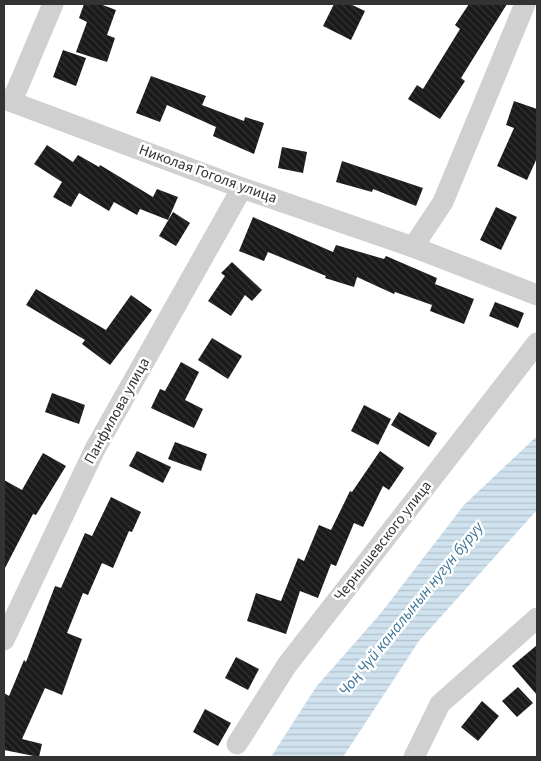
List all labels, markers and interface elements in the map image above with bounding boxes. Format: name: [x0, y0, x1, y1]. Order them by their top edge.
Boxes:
street label: Николая Гоголя улица: [136, 139, 280, 209]
street label: Панфилова улица: [79, 354, 155, 468]
street label: Чернышевского улица: [329, 476, 437, 606]
water label: Чоң Чүй каналынын нугун буруу: [334, 516, 489, 701]

